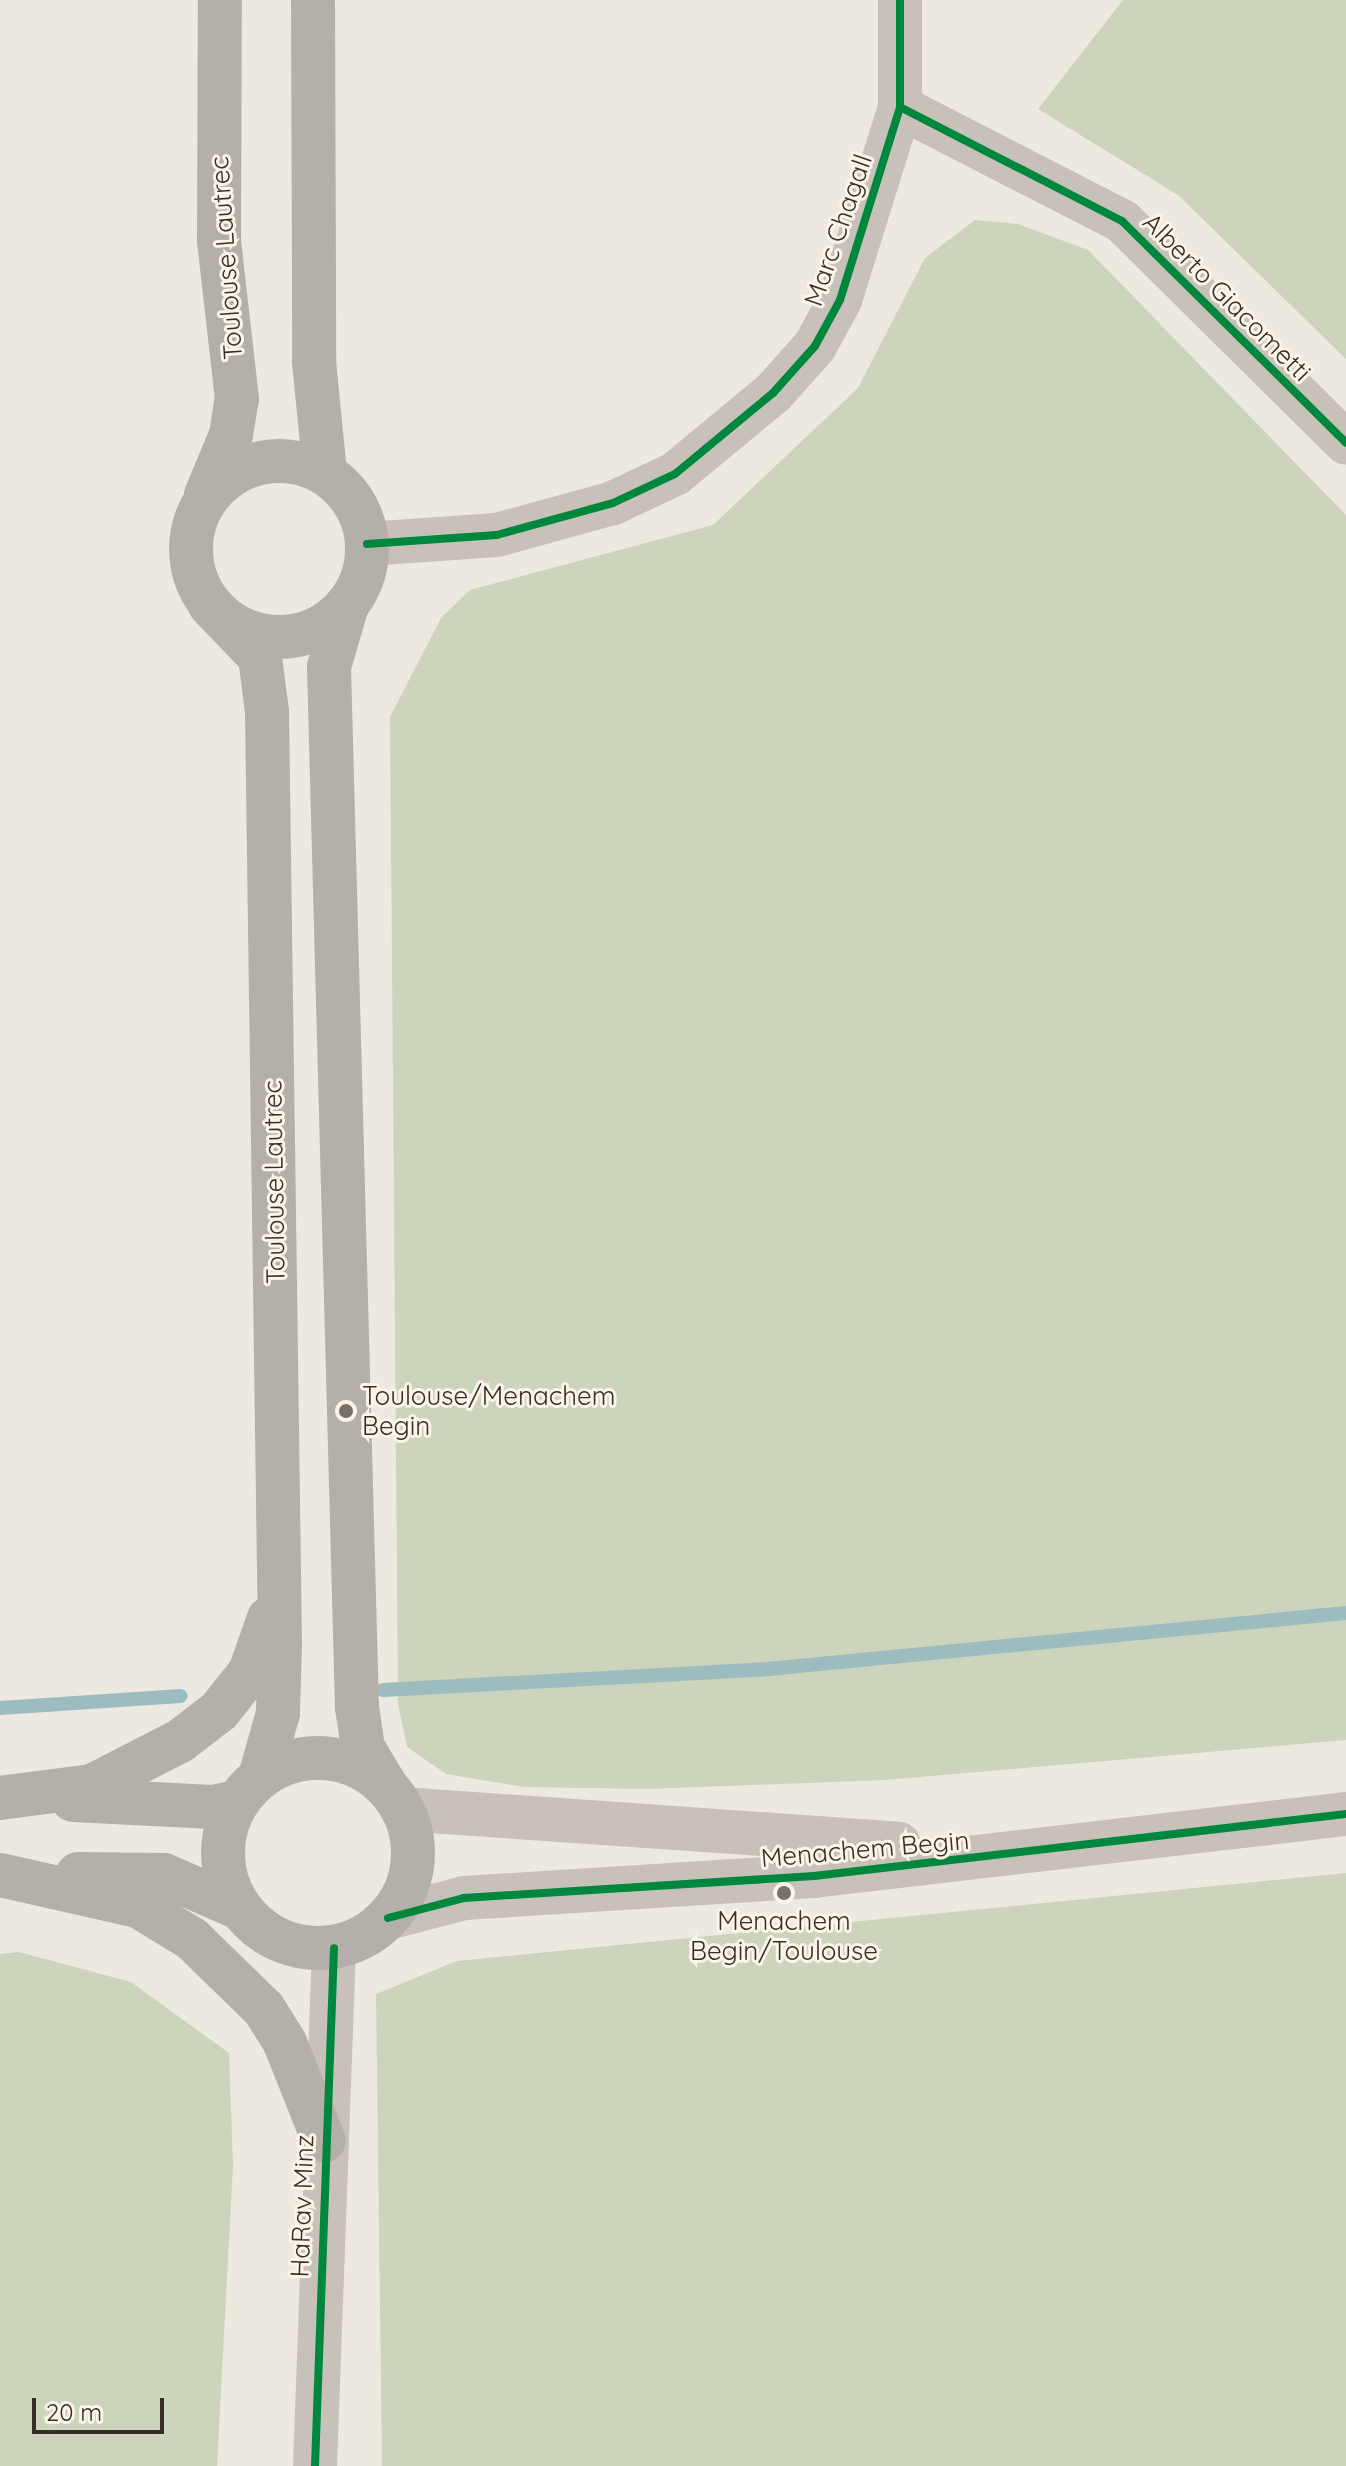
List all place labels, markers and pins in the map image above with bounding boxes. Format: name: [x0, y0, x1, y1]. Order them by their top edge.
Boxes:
place label: Toulouse/Menachem Begin: [362, 1380, 615, 1442]
marker: Toulouse/Menachem Begin: [337, 1402, 355, 1420]
marker: Menachem Begin/Toulouse: [775, 1884, 793, 1902]
place label: Menachem Begin/Toulouse: [690, 1905, 878, 1966]

